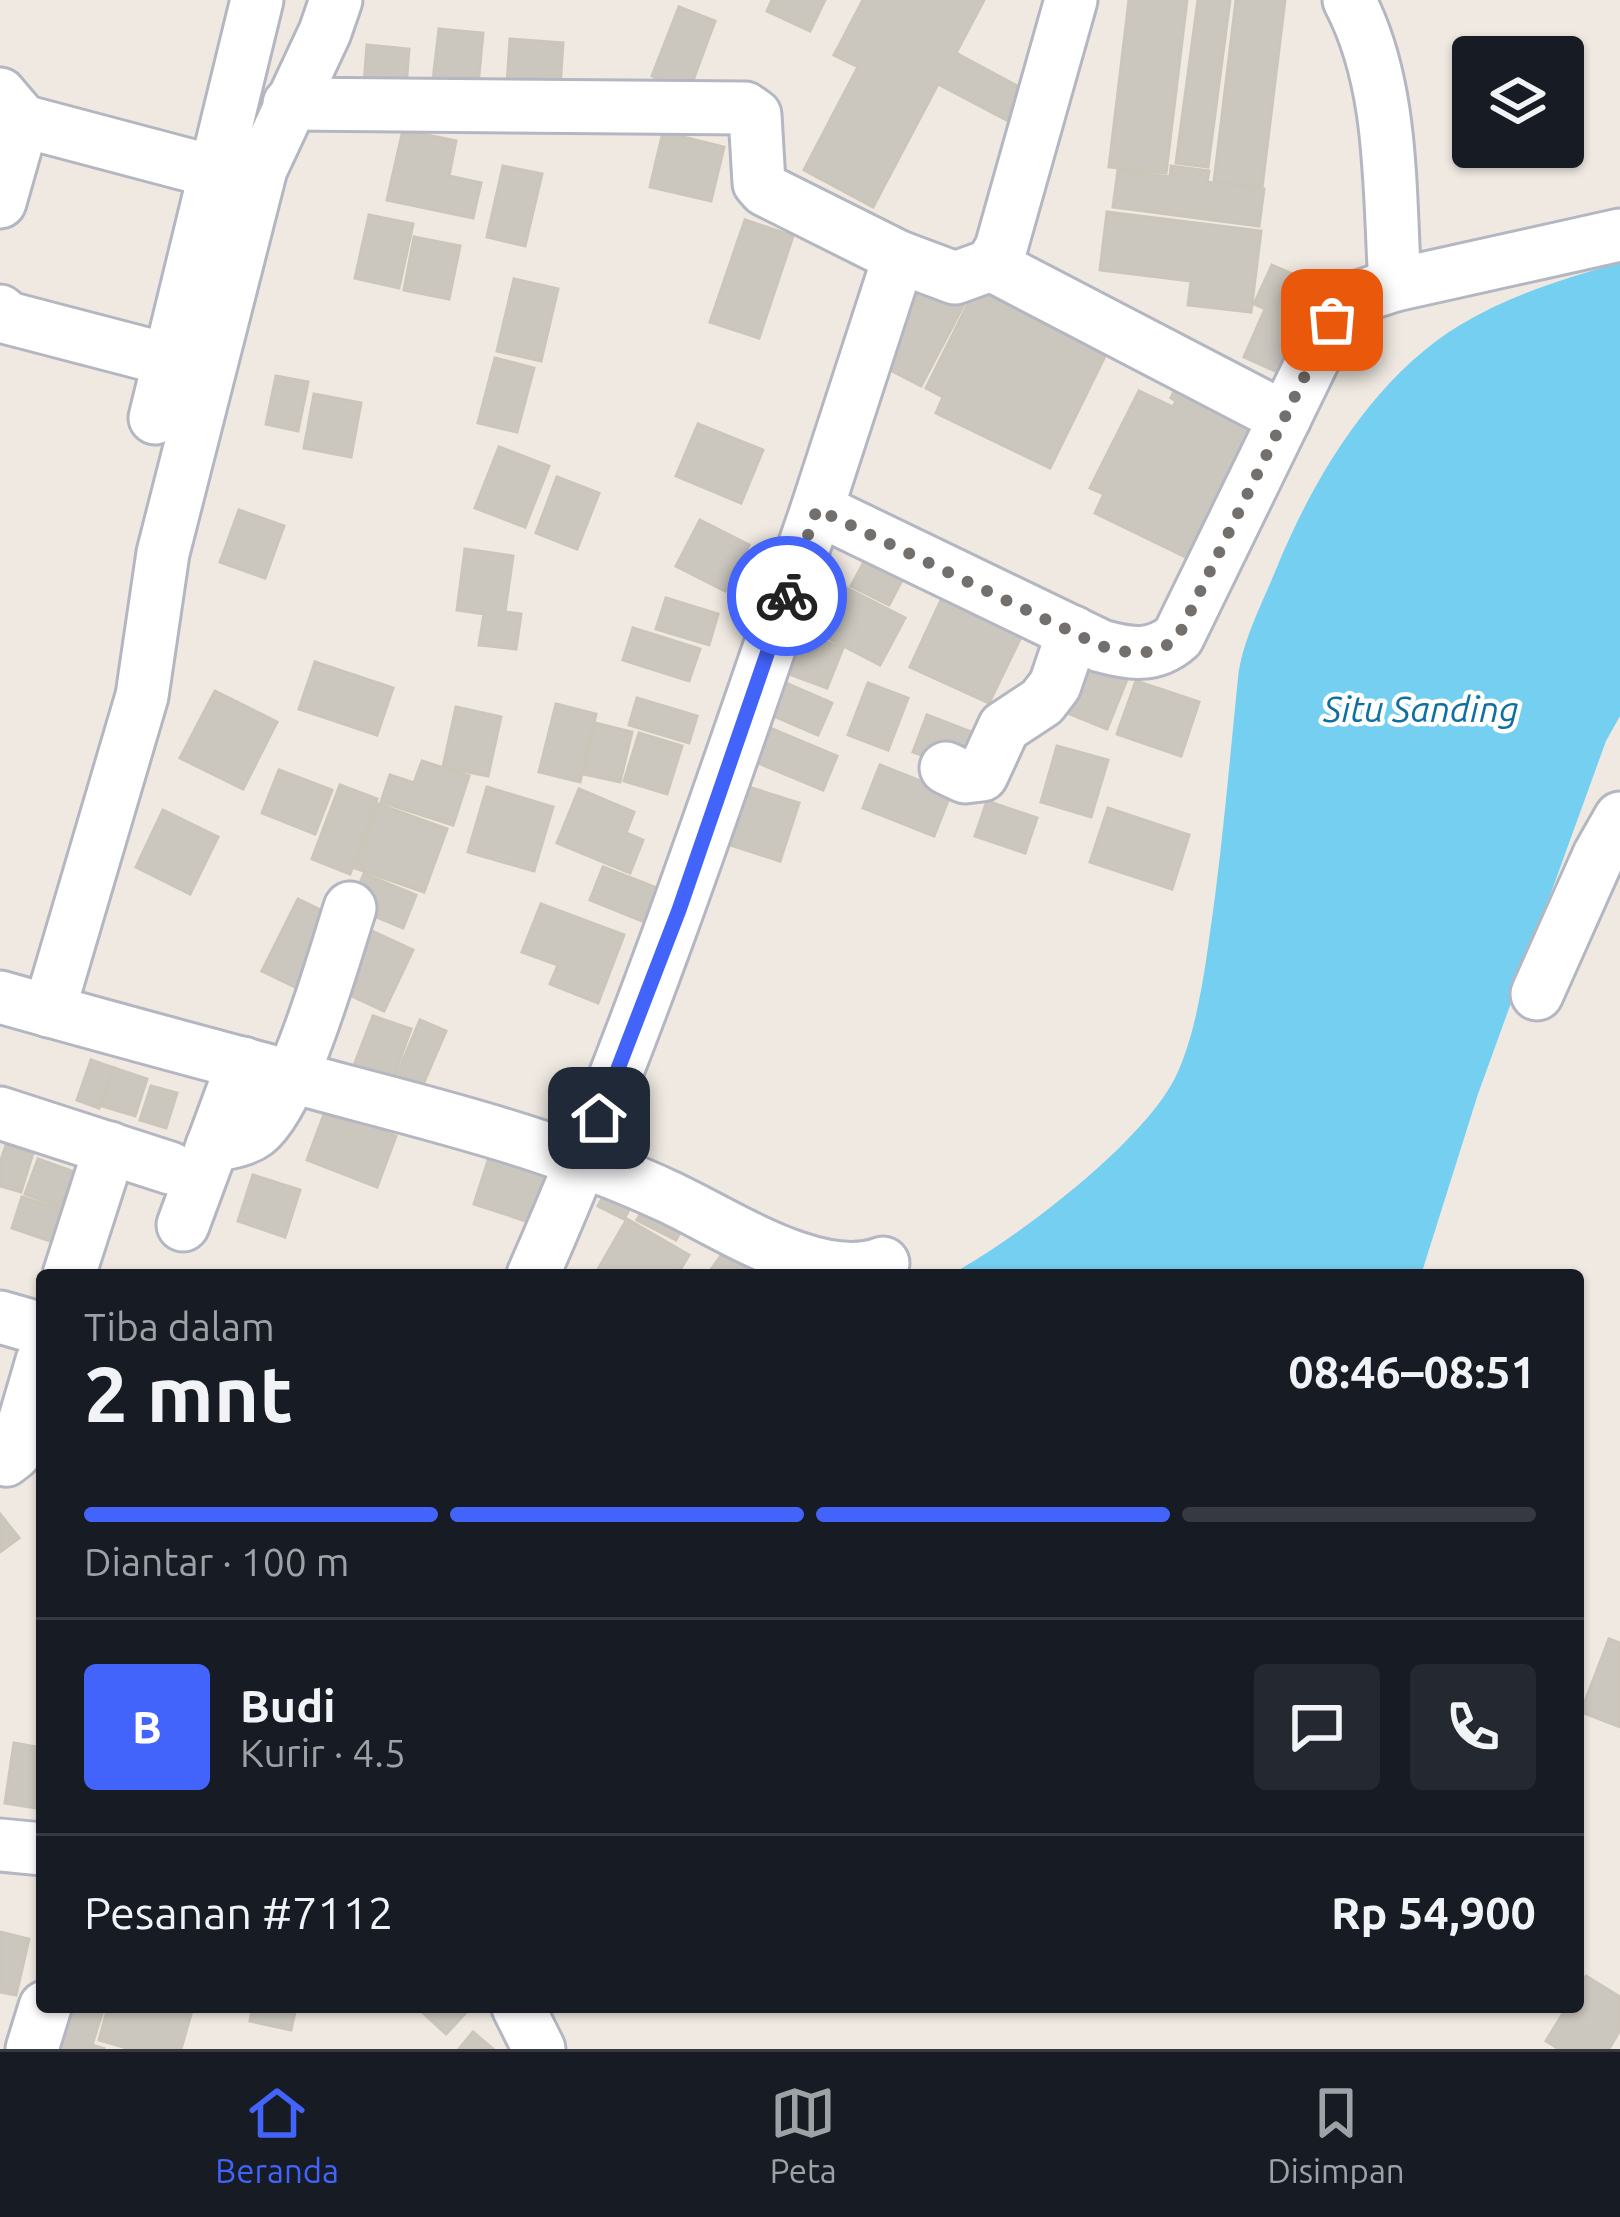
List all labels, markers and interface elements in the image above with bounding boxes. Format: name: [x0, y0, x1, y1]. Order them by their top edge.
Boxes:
map controls: [1452, 36, 1584, 168]
button: layers: [1452, 36, 1584, 168]
pin: [1281, 269, 1383, 371]
icon: bag: [1299, 287, 1365, 353]
courier: [727, 536, 847, 656]
icon: bike: [754, 563, 820, 629]
water label: Situ Sanding: [1322, 688, 1519, 729]
pin: [548, 1067, 650, 1169]
icon: home: [566, 1085, 632, 1151]
text: Tiba dalam: [84, 1305, 275, 1348]
text: 08:46–08:51: [1288, 1346, 1536, 1397]
text: 2 mnt: [84, 1349, 293, 1437]
text: Diantar · 100 m: [84, 1540, 349, 1583]
button: chat: [1254, 1664, 1380, 1790]
button: phone: [1410, 1664, 1536, 1790]
text: Budi: [240, 1680, 336, 1731]
text: B: [132, 1701, 162, 1752]
text: Kurir · 4.5: [240, 1731, 406, 1774]
text: Pesanan #7112: [84, 1887, 393, 1938]
text: Rp 54,900: [1331, 1887, 1536, 1938]
tab: Beranda: [215, 2080, 339, 2189]
tab: Peta: [770, 2080, 837, 2189]
tab: Disimpan: [1267, 2080, 1405, 2189]

